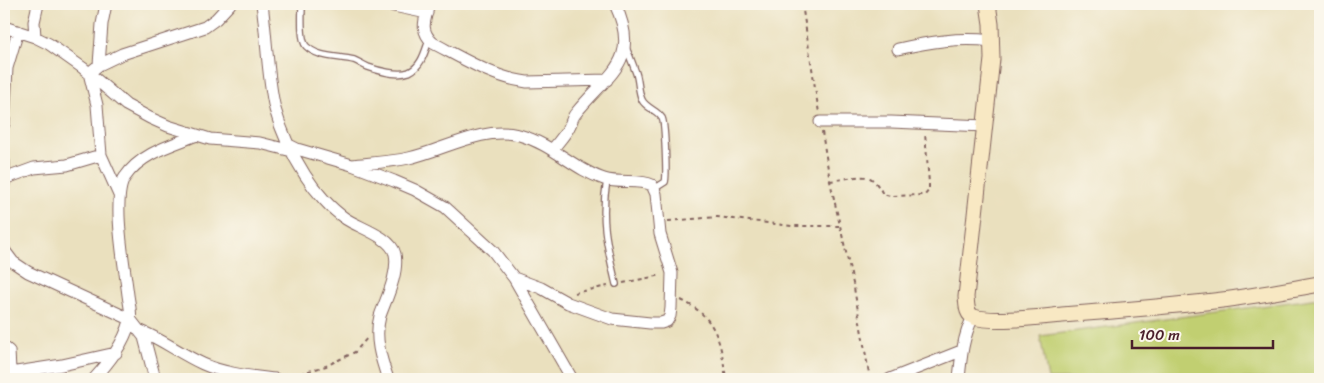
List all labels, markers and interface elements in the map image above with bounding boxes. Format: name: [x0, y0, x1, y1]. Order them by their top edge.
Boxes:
scale bar: [1132, 318, 1273, 350]
text: 100 m: [1139, 322, 1180, 348]

